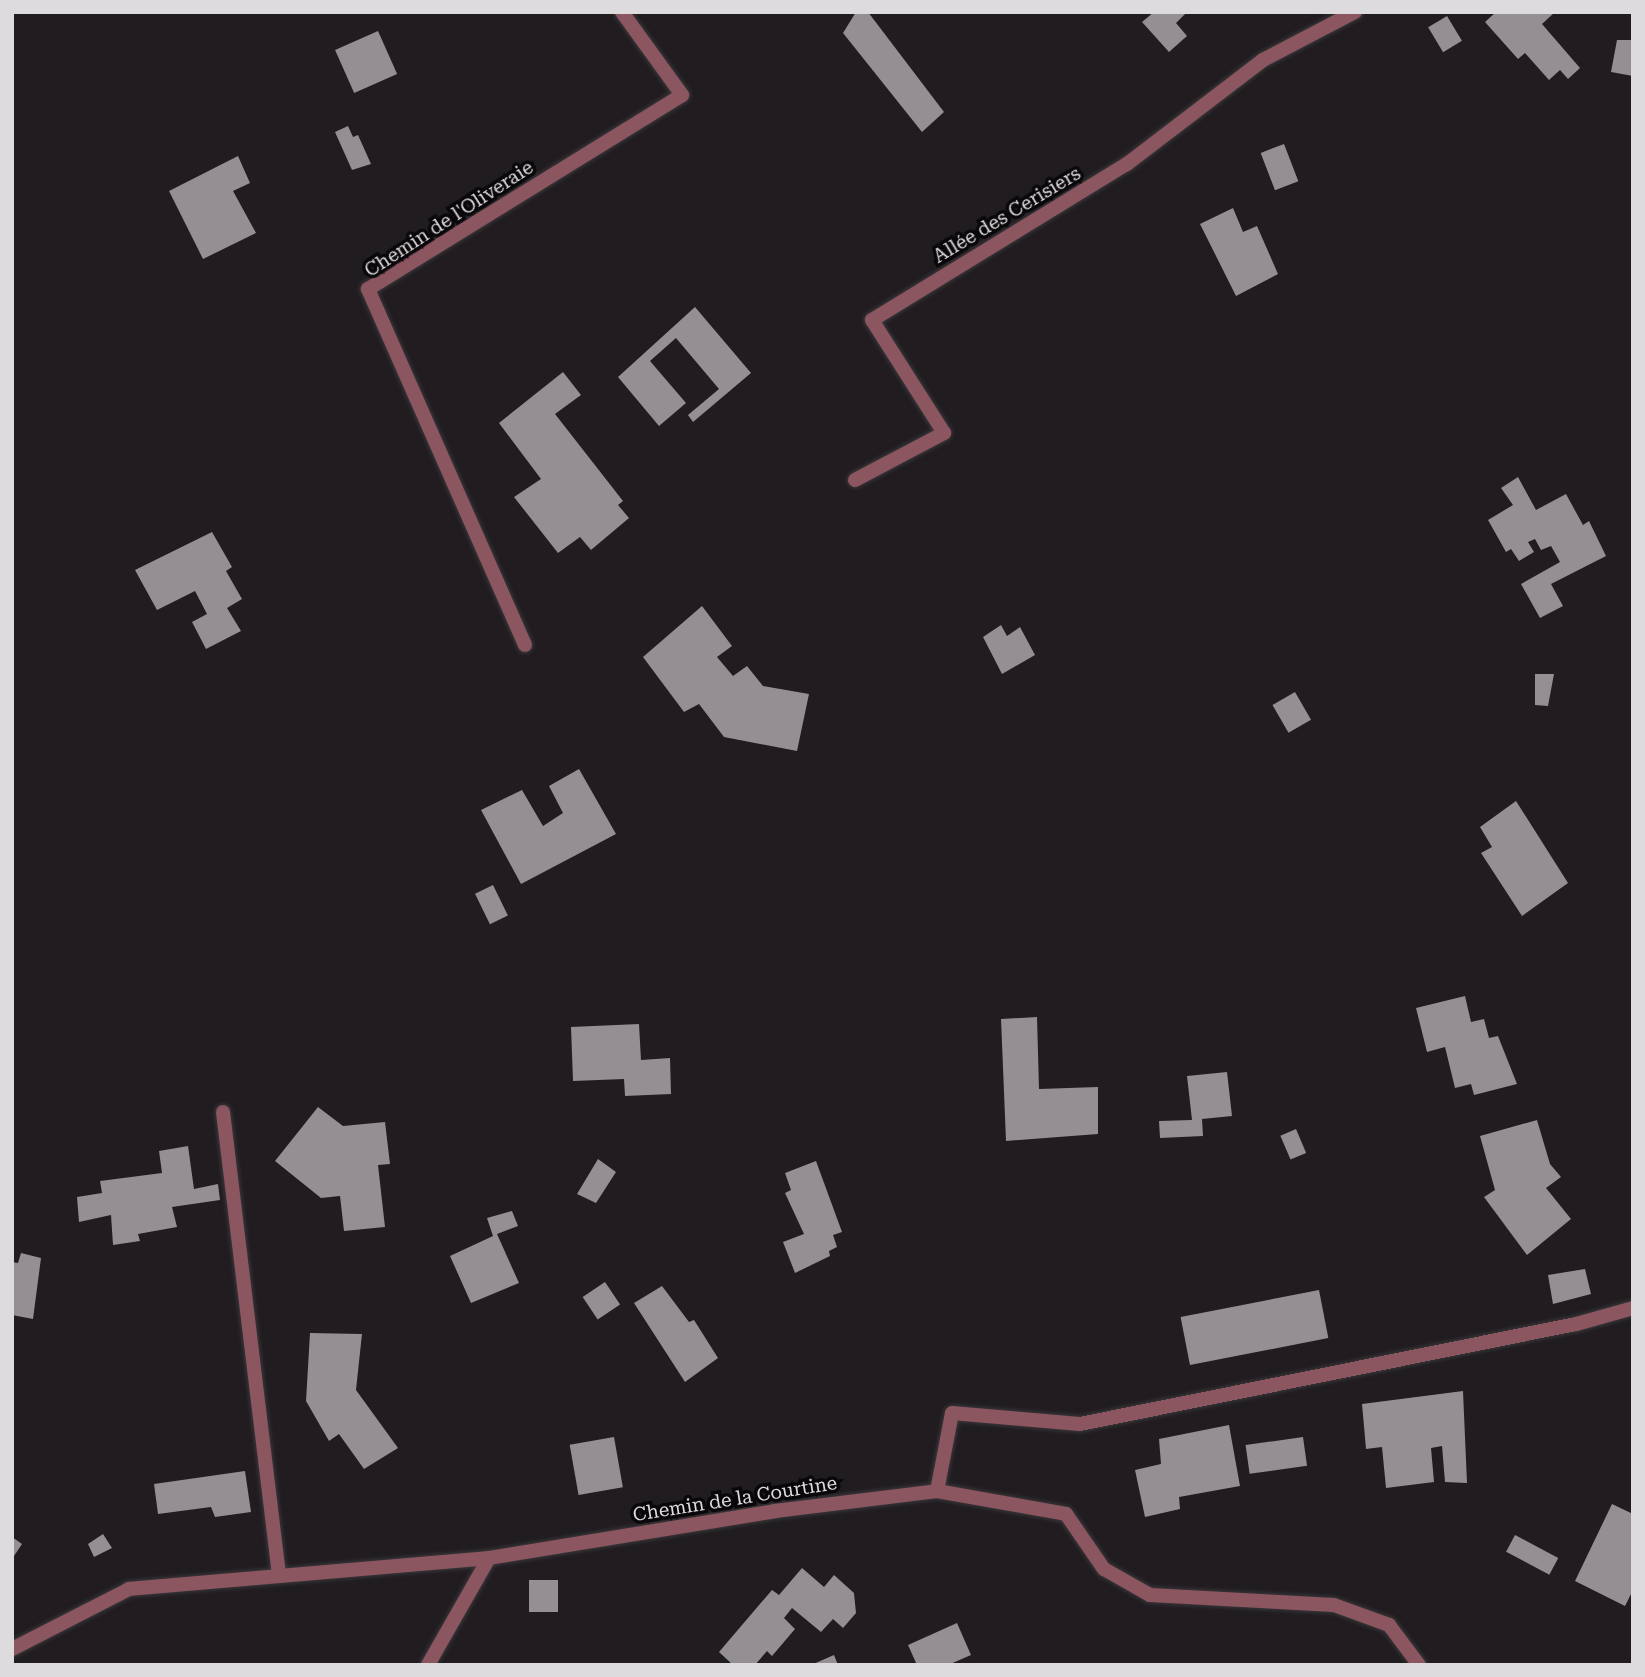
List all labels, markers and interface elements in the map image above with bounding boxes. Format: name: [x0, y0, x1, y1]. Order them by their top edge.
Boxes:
street label: Chemin de l'Oliveraie: [360, 156, 538, 282]
street label: Allée des Cerisiers: [929, 162, 1085, 268]
street label: Chemin de la Courtine: [631, 1472, 839, 1526]

